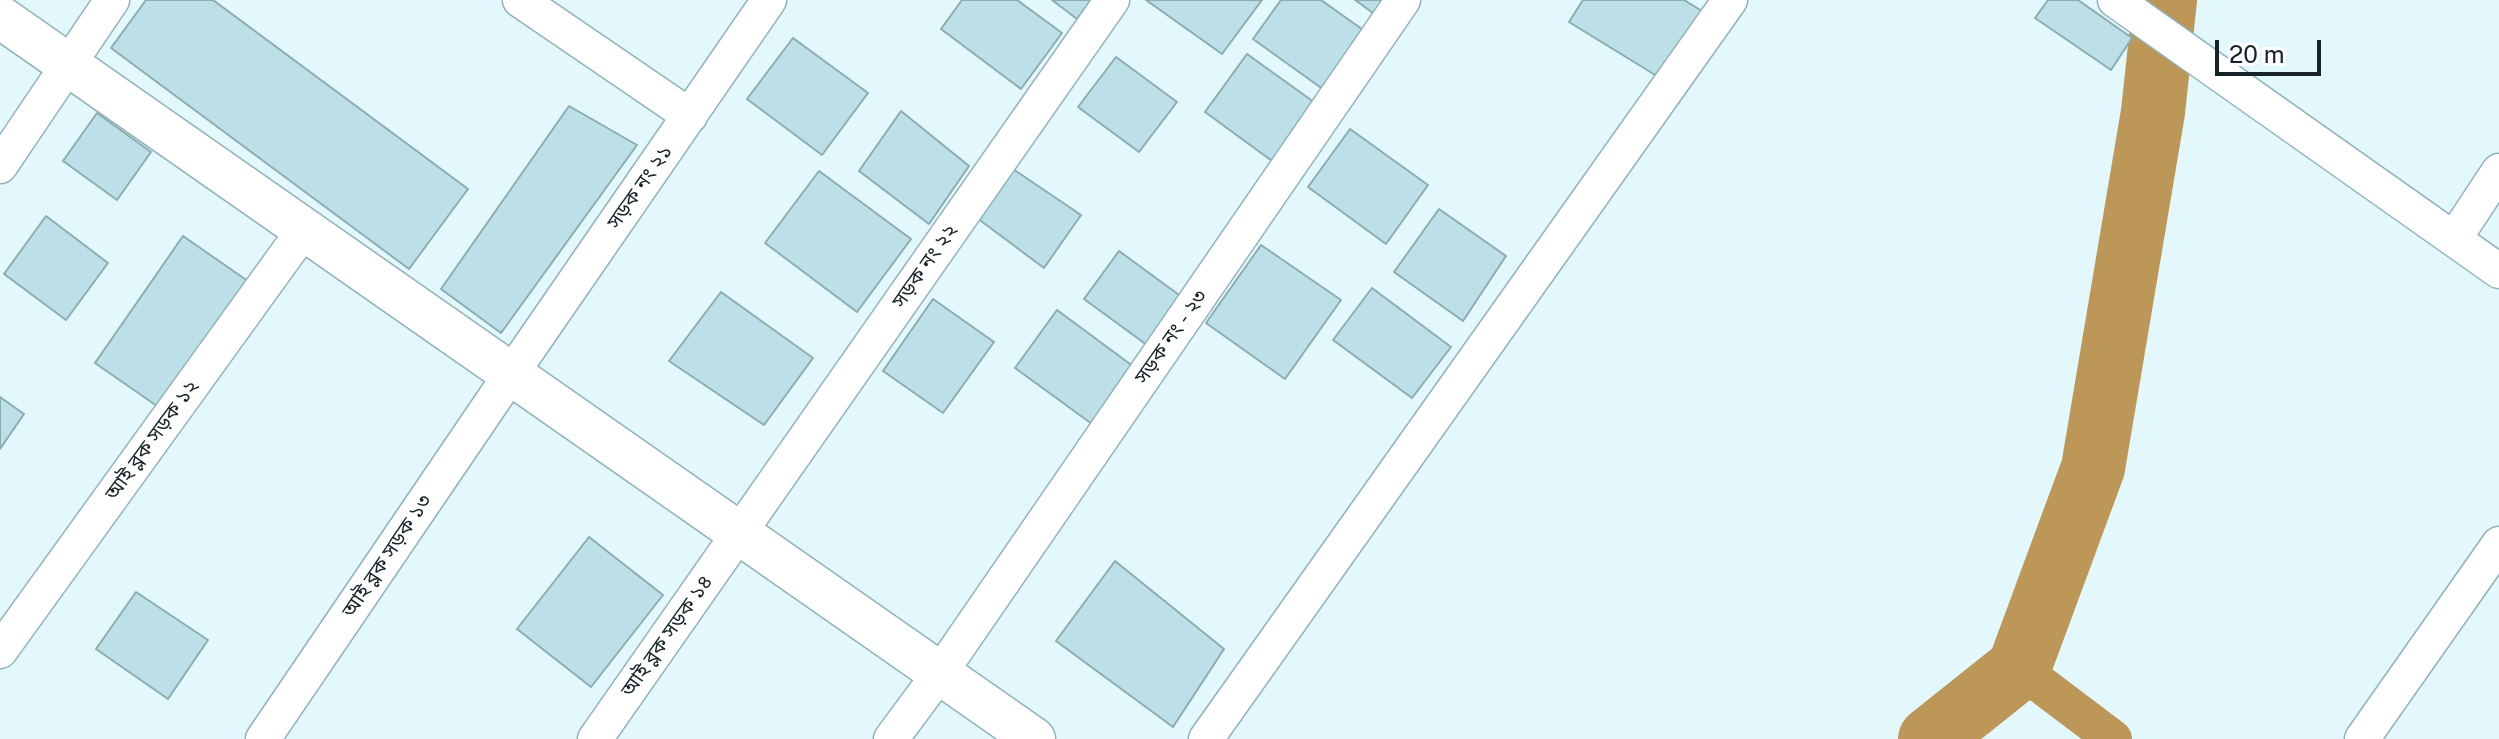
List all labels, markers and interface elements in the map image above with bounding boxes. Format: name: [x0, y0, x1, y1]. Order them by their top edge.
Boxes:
scale bar: [2219, 24, 2325, 74]
text: 20 m: [2229, 40, 2285, 68]
street label: সড়ক নং ২১: [602, 140, 678, 234]
street label: সড়ক নং ২২: [887, 219, 963, 313]
street label: সড়ক নং - ২৩: [1130, 285, 1212, 389]
street label: আই ব্লক সড়ক ১২: [100, 375, 204, 505]
street label: আই ব্লক সড়ক ১৩: [337, 490, 437, 622]
street label: আই ব্লক সড়ক ১৪: [616, 571, 718, 701]

